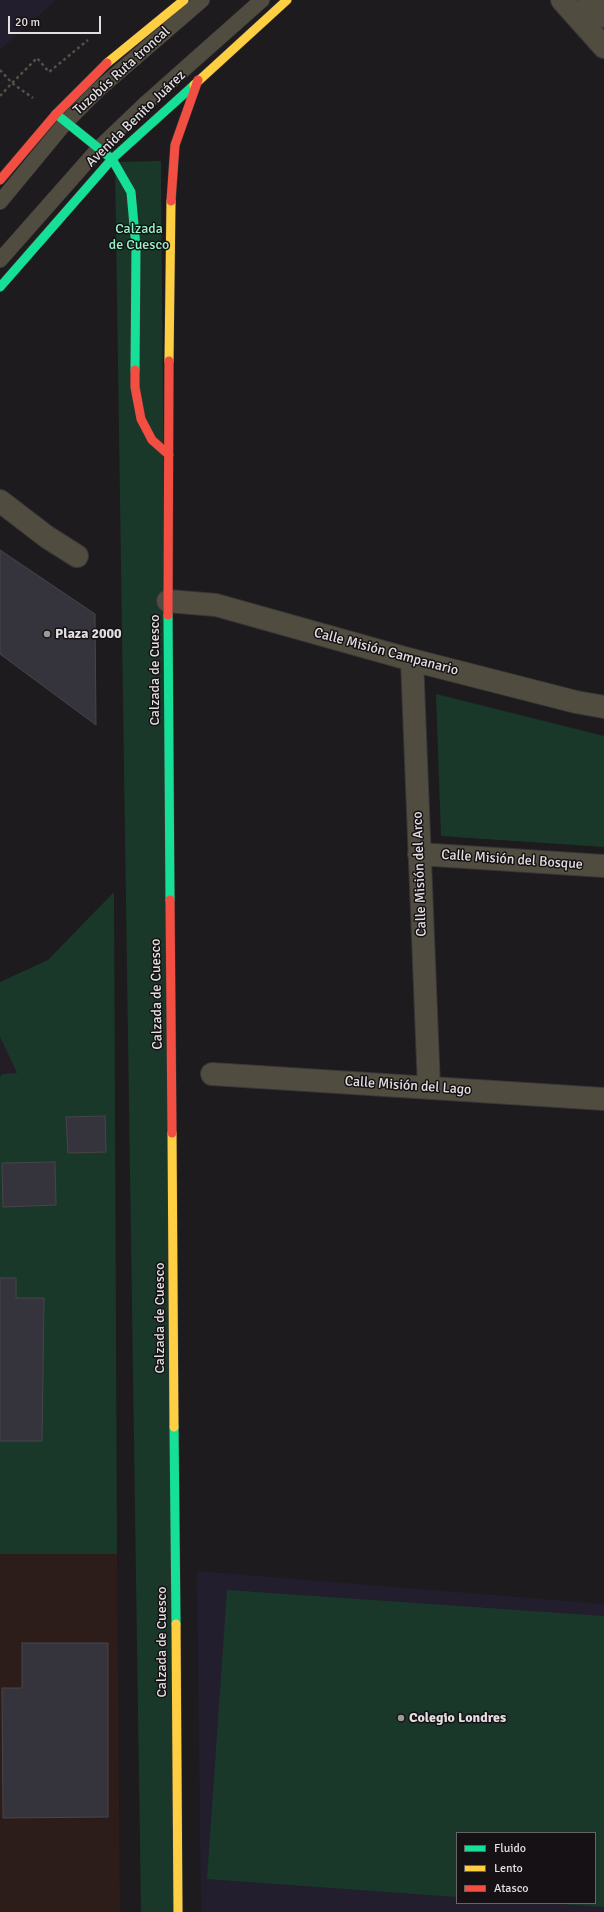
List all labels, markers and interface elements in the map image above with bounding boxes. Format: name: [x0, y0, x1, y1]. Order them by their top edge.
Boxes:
scale bar: [10, 8, 103, 34]
text: 20 m: [15, 15, 40, 30]
street label: Tuzobús Ruta troncal: [70, 23, 174, 119]
street label: Avenida Benito Juárez: [83, 67, 189, 171]
park label: Calzada de Cuesco: [109, 221, 169, 254]
street label: Calzada de Cuesco: [147, 614, 163, 726]
street label: Calle Misión Campanario: [312, 625, 460, 679]
place label: Plaza 2000: [55, 626, 122, 642]
marker: Plaza 2000: [42, 629, 52, 639]
street label: Calle Misión del Arco: [409, 811, 431, 937]
street label: Calle Misión del Bosque: [441, 847, 583, 873]
street label: Calzada de Cuesco: [148, 938, 166, 1050]
street label: Calle Misión del Lago: [344, 1073, 472, 1099]
street label: Calzada de Cuesco: [152, 1262, 168, 1374]
street label: Calzada de Cuesco: [154, 1586, 170, 1698]
place label: Colegio Londres: [409, 1710, 506, 1726]
marker: Colegio Londres: [396, 1713, 406, 1723]
legend: [456, 1832, 596, 1904]
text: Fluido: [494, 1841, 526, 1856]
text: Lento: [494, 1861, 523, 1876]
text: Atasco: [494, 1881, 529, 1896]

